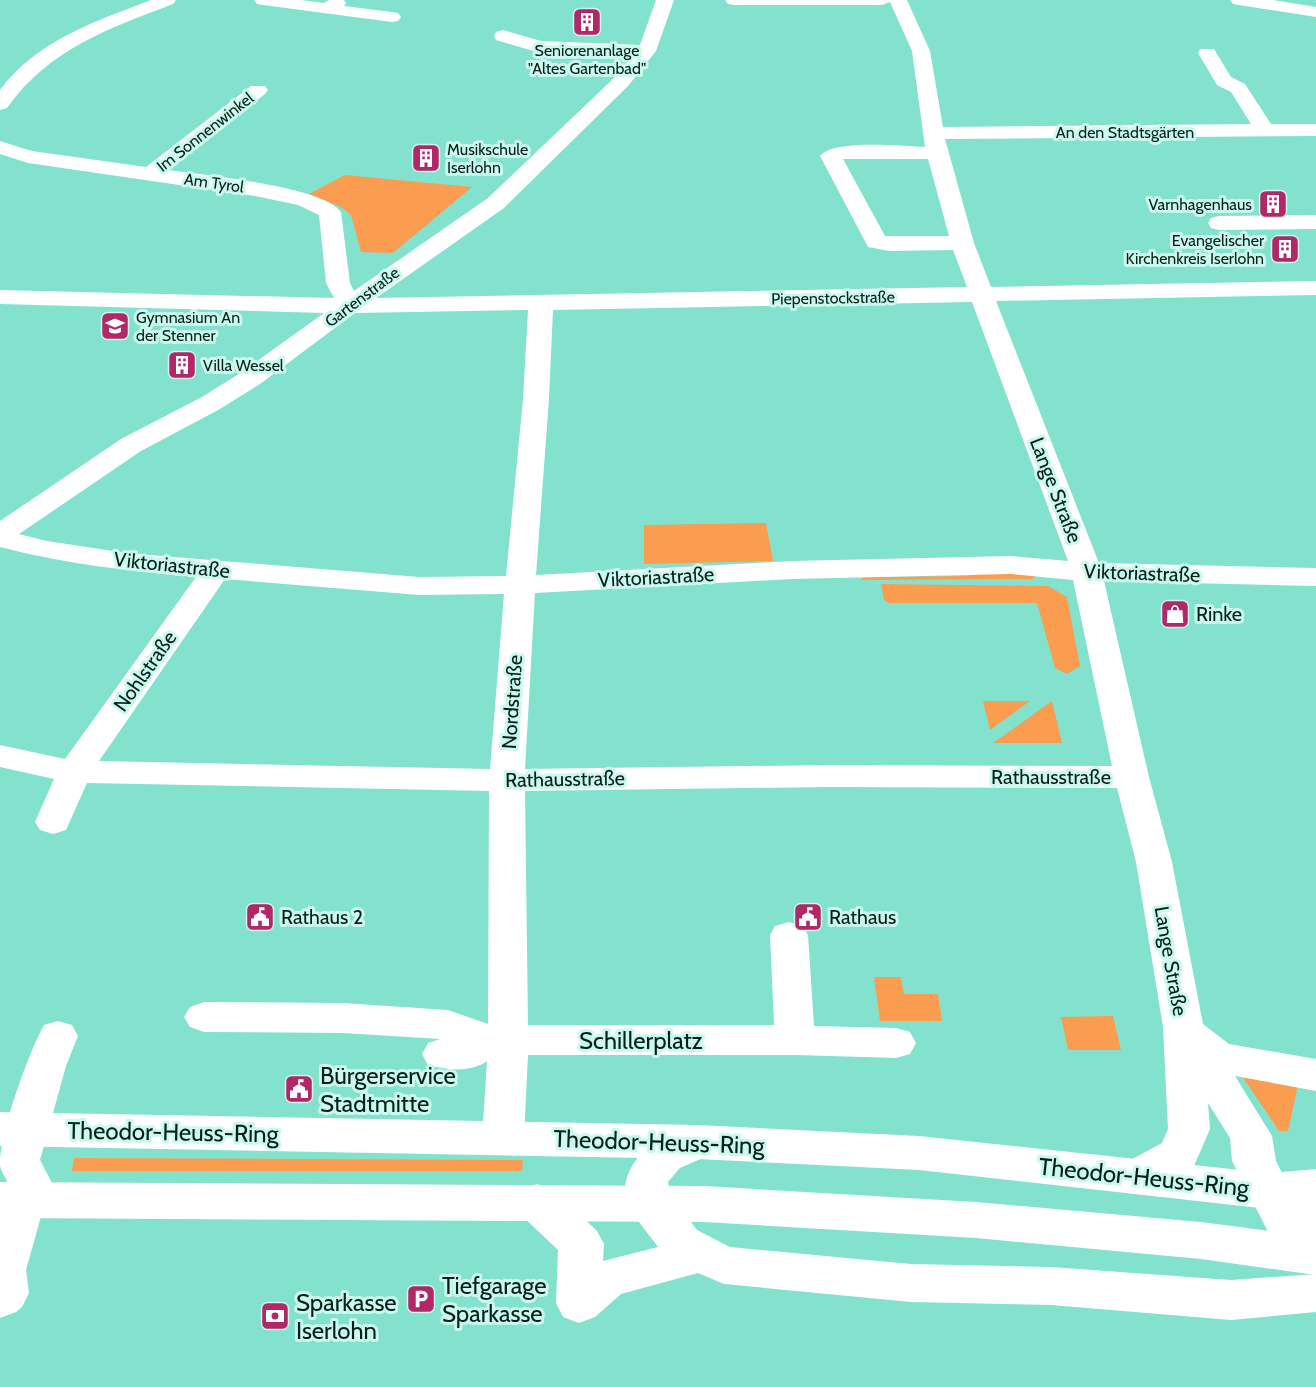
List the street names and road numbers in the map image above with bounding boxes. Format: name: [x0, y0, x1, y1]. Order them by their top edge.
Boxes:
street label: Im Sonnenwinkel: [153, 88, 257, 176]
street label: An den Stadtsgärten: [1056, 123, 1194, 142]
street label: Am Tyrol: [183, 169, 245, 197]
street label: Gartenstraße: [321, 263, 403, 331]
street label: Piepenstockstraße: [771, 287, 895, 309]
street label: Lange Straße: [1025, 434, 1087, 546]
street label: Viktoriastraße: [113, 547, 231, 583]
street label: Viktoriastraße: [1083, 559, 1201, 587]
street label: Viktoriastraße: [597, 562, 715, 592]
street label: Nohlstraße: [109, 626, 181, 716]
street label: Nordstraße: [497, 654, 527, 750]
street label: Rathausstraße: [991, 765, 1111, 789]
street label: Rathausstraße: [505, 766, 625, 792]
street label: Lange Straße: [1150, 904, 1192, 1018]
street label: Schillerplatz: [579, 1026, 703, 1055]
street label: Theodor-Heuss-Ring: [67, 1116, 280, 1148]
street label: Theodor-Heuss-Ring: [553, 1124, 766, 1160]
street label: Theodor-Heuss-Ring: [1037, 1152, 1252, 1203]

